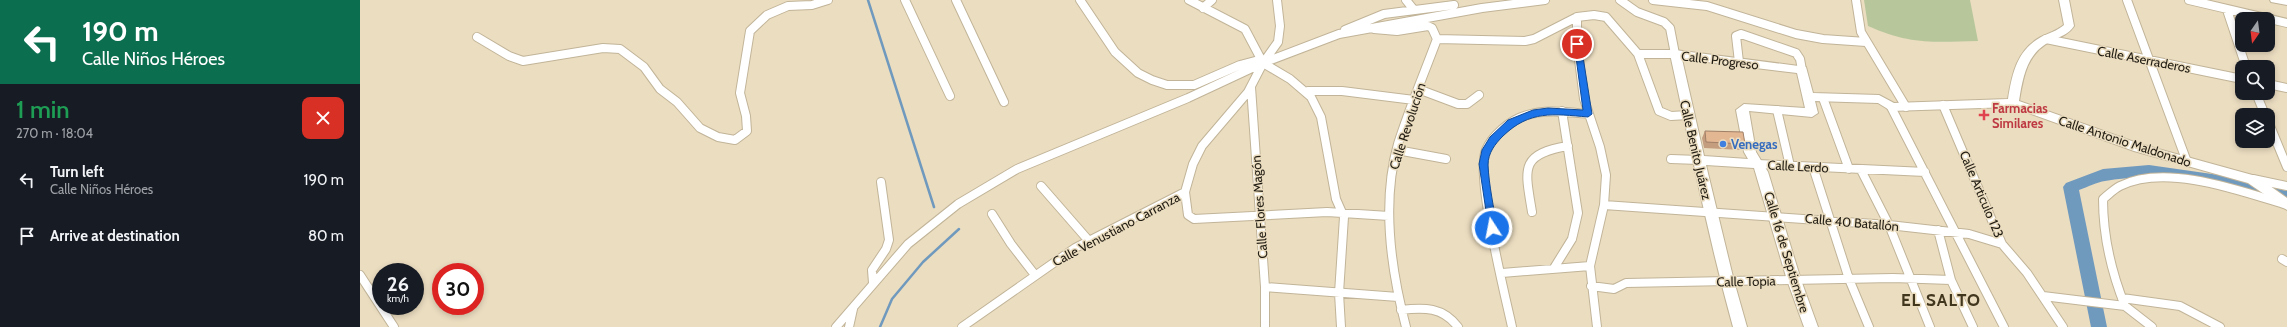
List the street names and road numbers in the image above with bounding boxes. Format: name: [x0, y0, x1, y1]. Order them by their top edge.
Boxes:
street label: Calle Aserraderos: [2096, 42, 2193, 76]
street label: Calle Progreso: [1680, 47, 1760, 73]
street label: Calle Revolución: [1385, 80, 1429, 172]
street label: Calle Benito Juárez: [1677, 99, 1715, 201]
street label: Calle Antonio Maldonado: [2057, 112, 2193, 170]
street label: Calle Articulo 123: [1956, 148, 2008, 240]
street label: Calle Flores Magón: [1247, 155, 1271, 259]
street label: Calle Lerdo: [1767, 156, 1829, 176]
street label: Calle Venustiano Carranza: [1049, 188, 1183, 269]
street label: Calle 16 de Septiembre: [1761, 190, 1813, 315]
street label: Calle 40 Batallón: [1804, 210, 1900, 234]
street label: Calle Topia: [1716, 272, 1776, 290]

